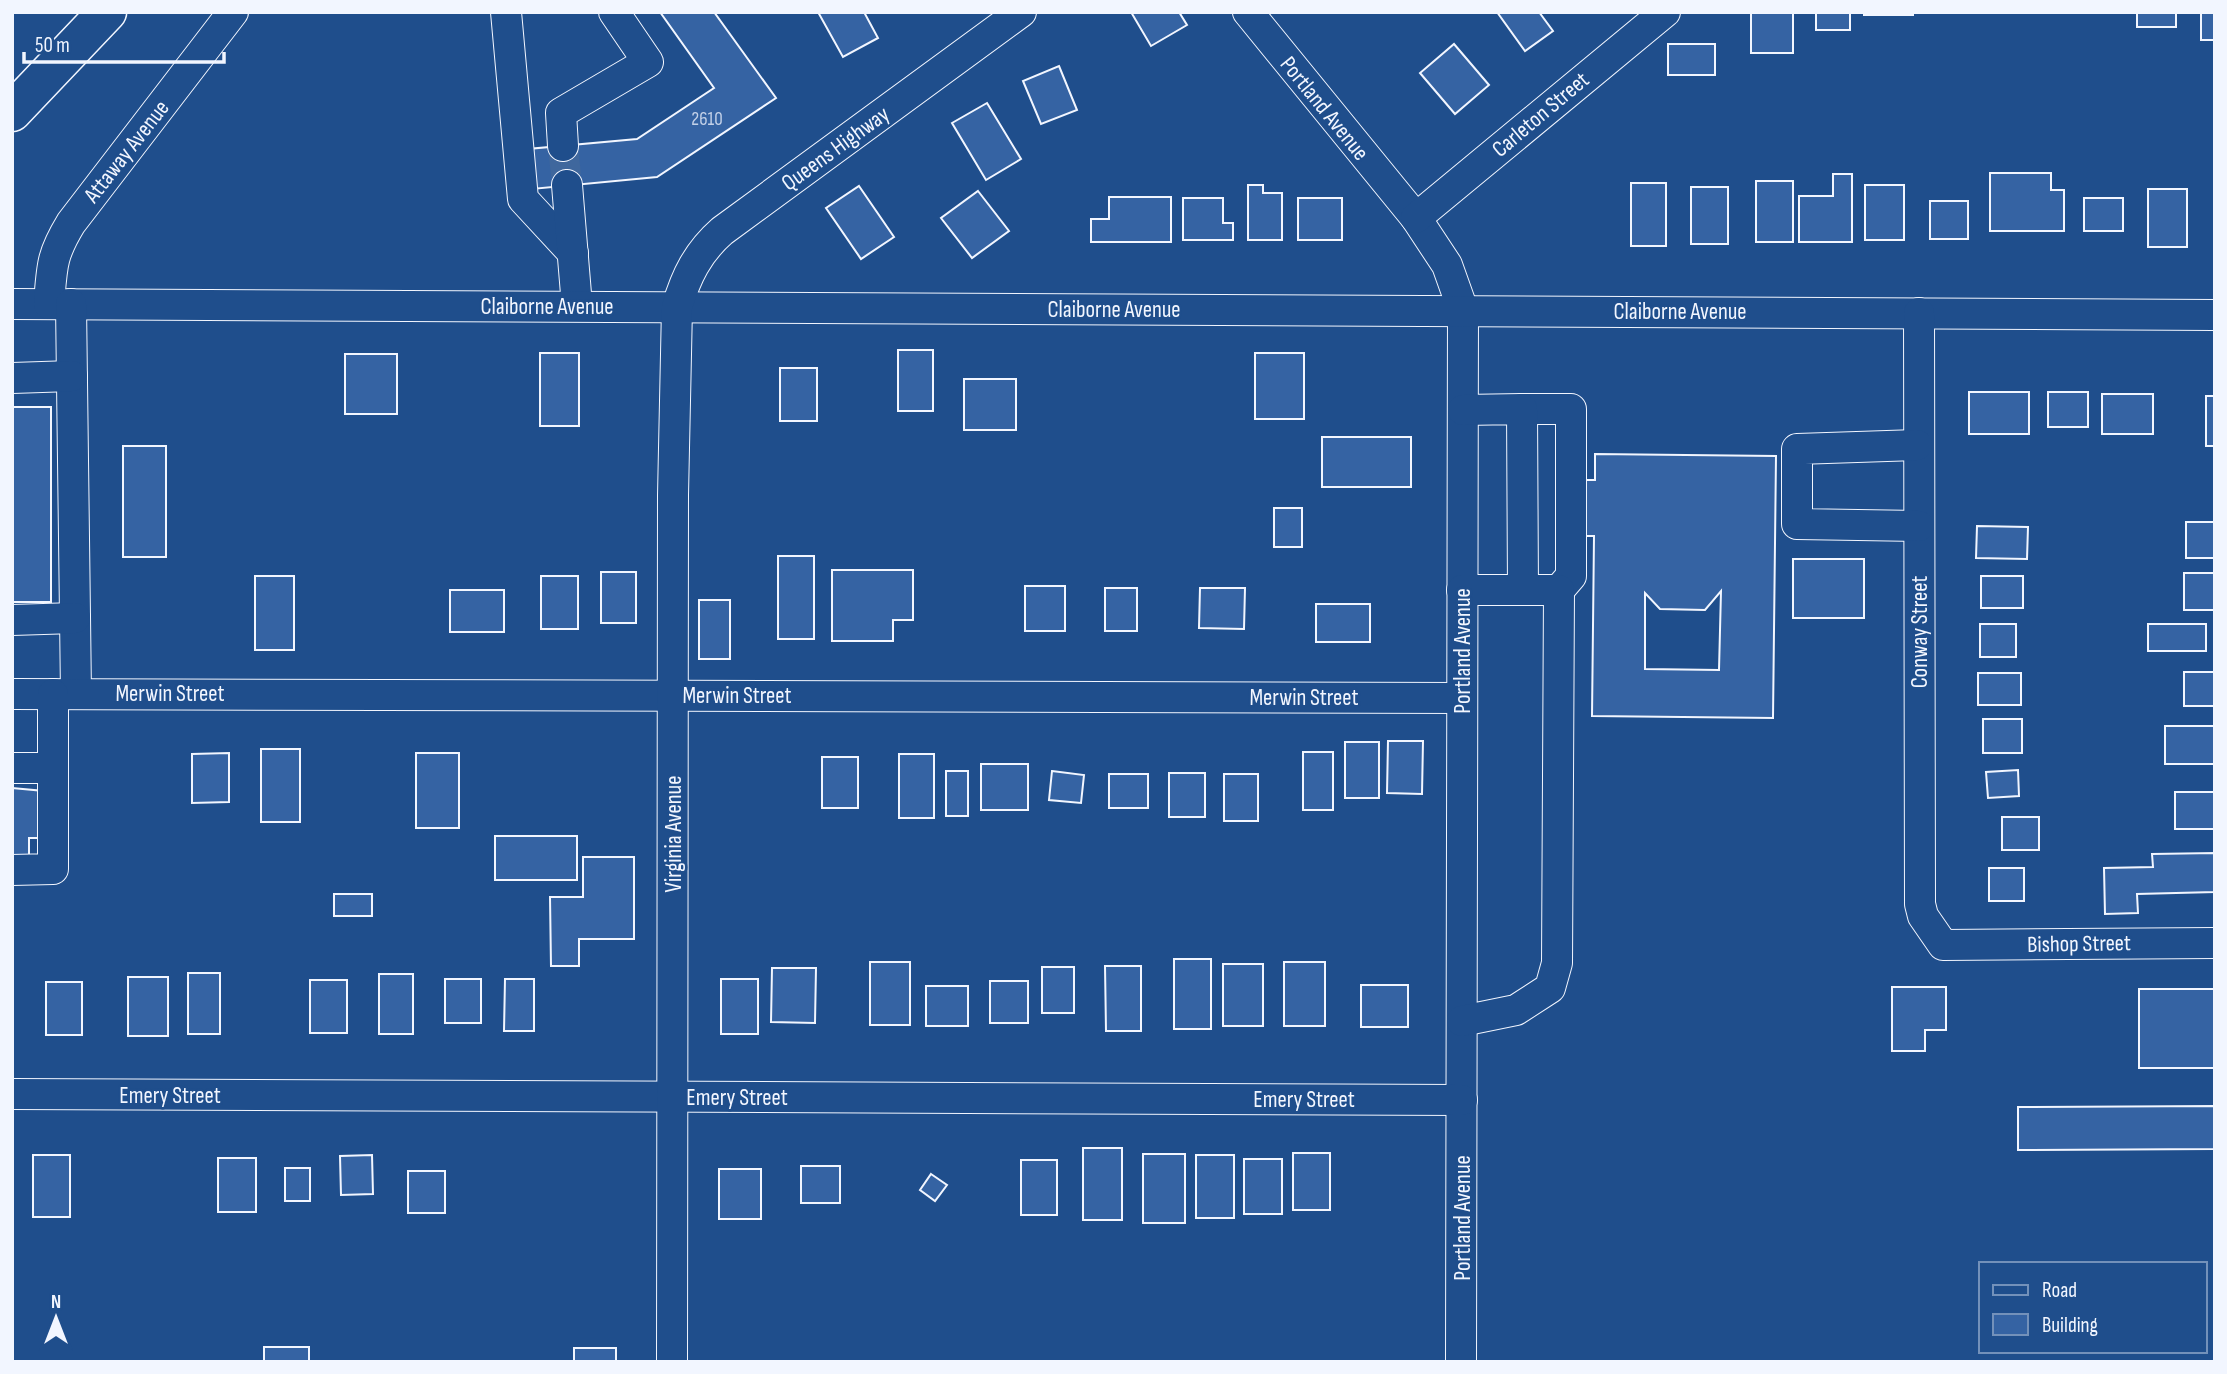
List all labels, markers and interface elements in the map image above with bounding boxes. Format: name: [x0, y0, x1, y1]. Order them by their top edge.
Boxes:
scale bar: [24, 21, 224, 65]
text: 50 m: [35, 33, 70, 58]
street label: Portland Avenue: [1274, 51, 1375, 166]
street label: Carleton Street: [1486, 66, 1595, 163]
street label: Attaway Avenue: [77, 95, 176, 209]
street label: Queens Highway: [776, 100, 895, 197]
house number: 2610: [691, 108, 723, 131]
street label: Claiborne Avenue: [480, 293, 614, 321]
street label: Claiborne Avenue: [1047, 296, 1181, 324]
street label: Claiborne Avenue: [1613, 298, 1747, 326]
street label: Conway Street: [1906, 576, 1934, 688]
street label: Portland Avenue: [1449, 588, 1477, 714]
street label: Merwin Street: [115, 680, 225, 708]
street label: Merwin Street: [682, 682, 792, 710]
street label: Merwin Street: [1249, 684, 1359, 712]
street label: Virginia Avenue: [660, 776, 688, 892]
street label: Bishop Street: [2027, 929, 2131, 959]
street label: Emery Street: [119, 1082, 221, 1110]
street label: Emery Street: [686, 1084, 788, 1112]
street label: Emery Street: [1253, 1086, 1355, 1114]
street label: Portland Avenue: [1449, 1155, 1477, 1281]
legend: [1979, 1262, 2206, 1353]
text: Road: [2042, 1278, 2077, 1303]
north arrow: [21, 1283, 91, 1353]
text: N: [51, 1291, 61, 1314]
text: Building: [2042, 1313, 2098, 1338]

